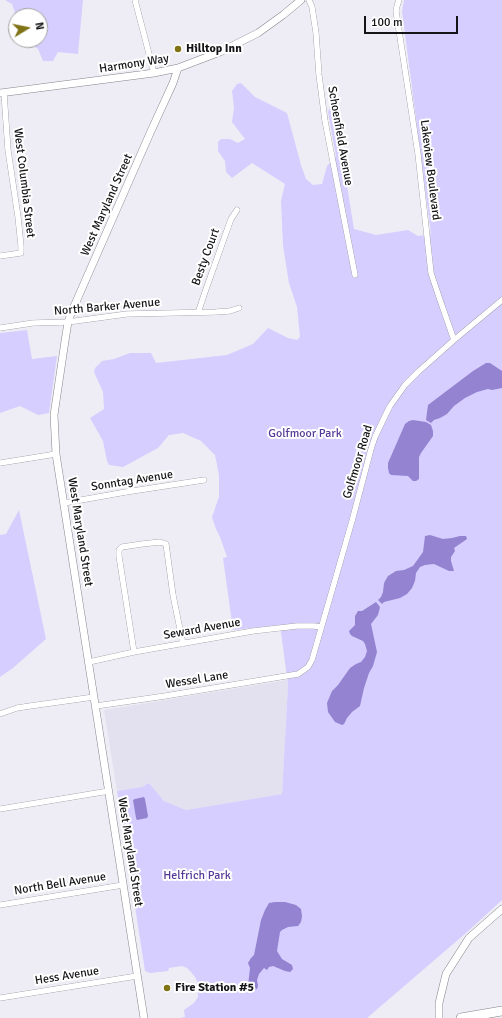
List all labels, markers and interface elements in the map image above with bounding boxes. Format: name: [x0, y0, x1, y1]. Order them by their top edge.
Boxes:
north arrow: [8, 8, 48, 48]
scale bar: [366, 8, 460, 34]
text: 100 m: [371, 15, 403, 30]
text: N: [32, 21, 46, 31]
place label: Hilltop Inn: [186, 42, 242, 56]
marker: Hilltop Inn: [173, 44, 183, 54]
street label: Harmony Way: [98, 51, 170, 77]
street label: Schoenfield Avenue: [324, 85, 356, 187]
street label: Lakeview Boulevard: [417, 119, 443, 221]
street label: West Columbia Street: [10, 127, 38, 239]
street label: West Maryland Street: [78, 152, 136, 258]
street label: Besty Court: [189, 226, 223, 288]
street label: North Barker Avenue: [53, 295, 161, 319]
street label: Golfmoor Road: [340, 423, 376, 501]
park label: Golfmoor Park: [268, 427, 342, 441]
street label: Sonntag Avenue: [90, 467, 174, 495]
street label: West Maryland Street: [64, 476, 96, 588]
street label: Seward Avenue: [162, 615, 242, 643]
street label: Wessel Lane: [165, 668, 229, 692]
street label: West Maryland Street: [114, 796, 146, 908]
park label: Helfrich Park: [163, 869, 231, 883]
street label: North Bell Avenue: [13, 870, 107, 898]
street label: Hess Avenue: [34, 964, 100, 988]
place label: Fire Station #5: [175, 981, 254, 995]
marker: Fire Station #5: [162, 983, 172, 993]

